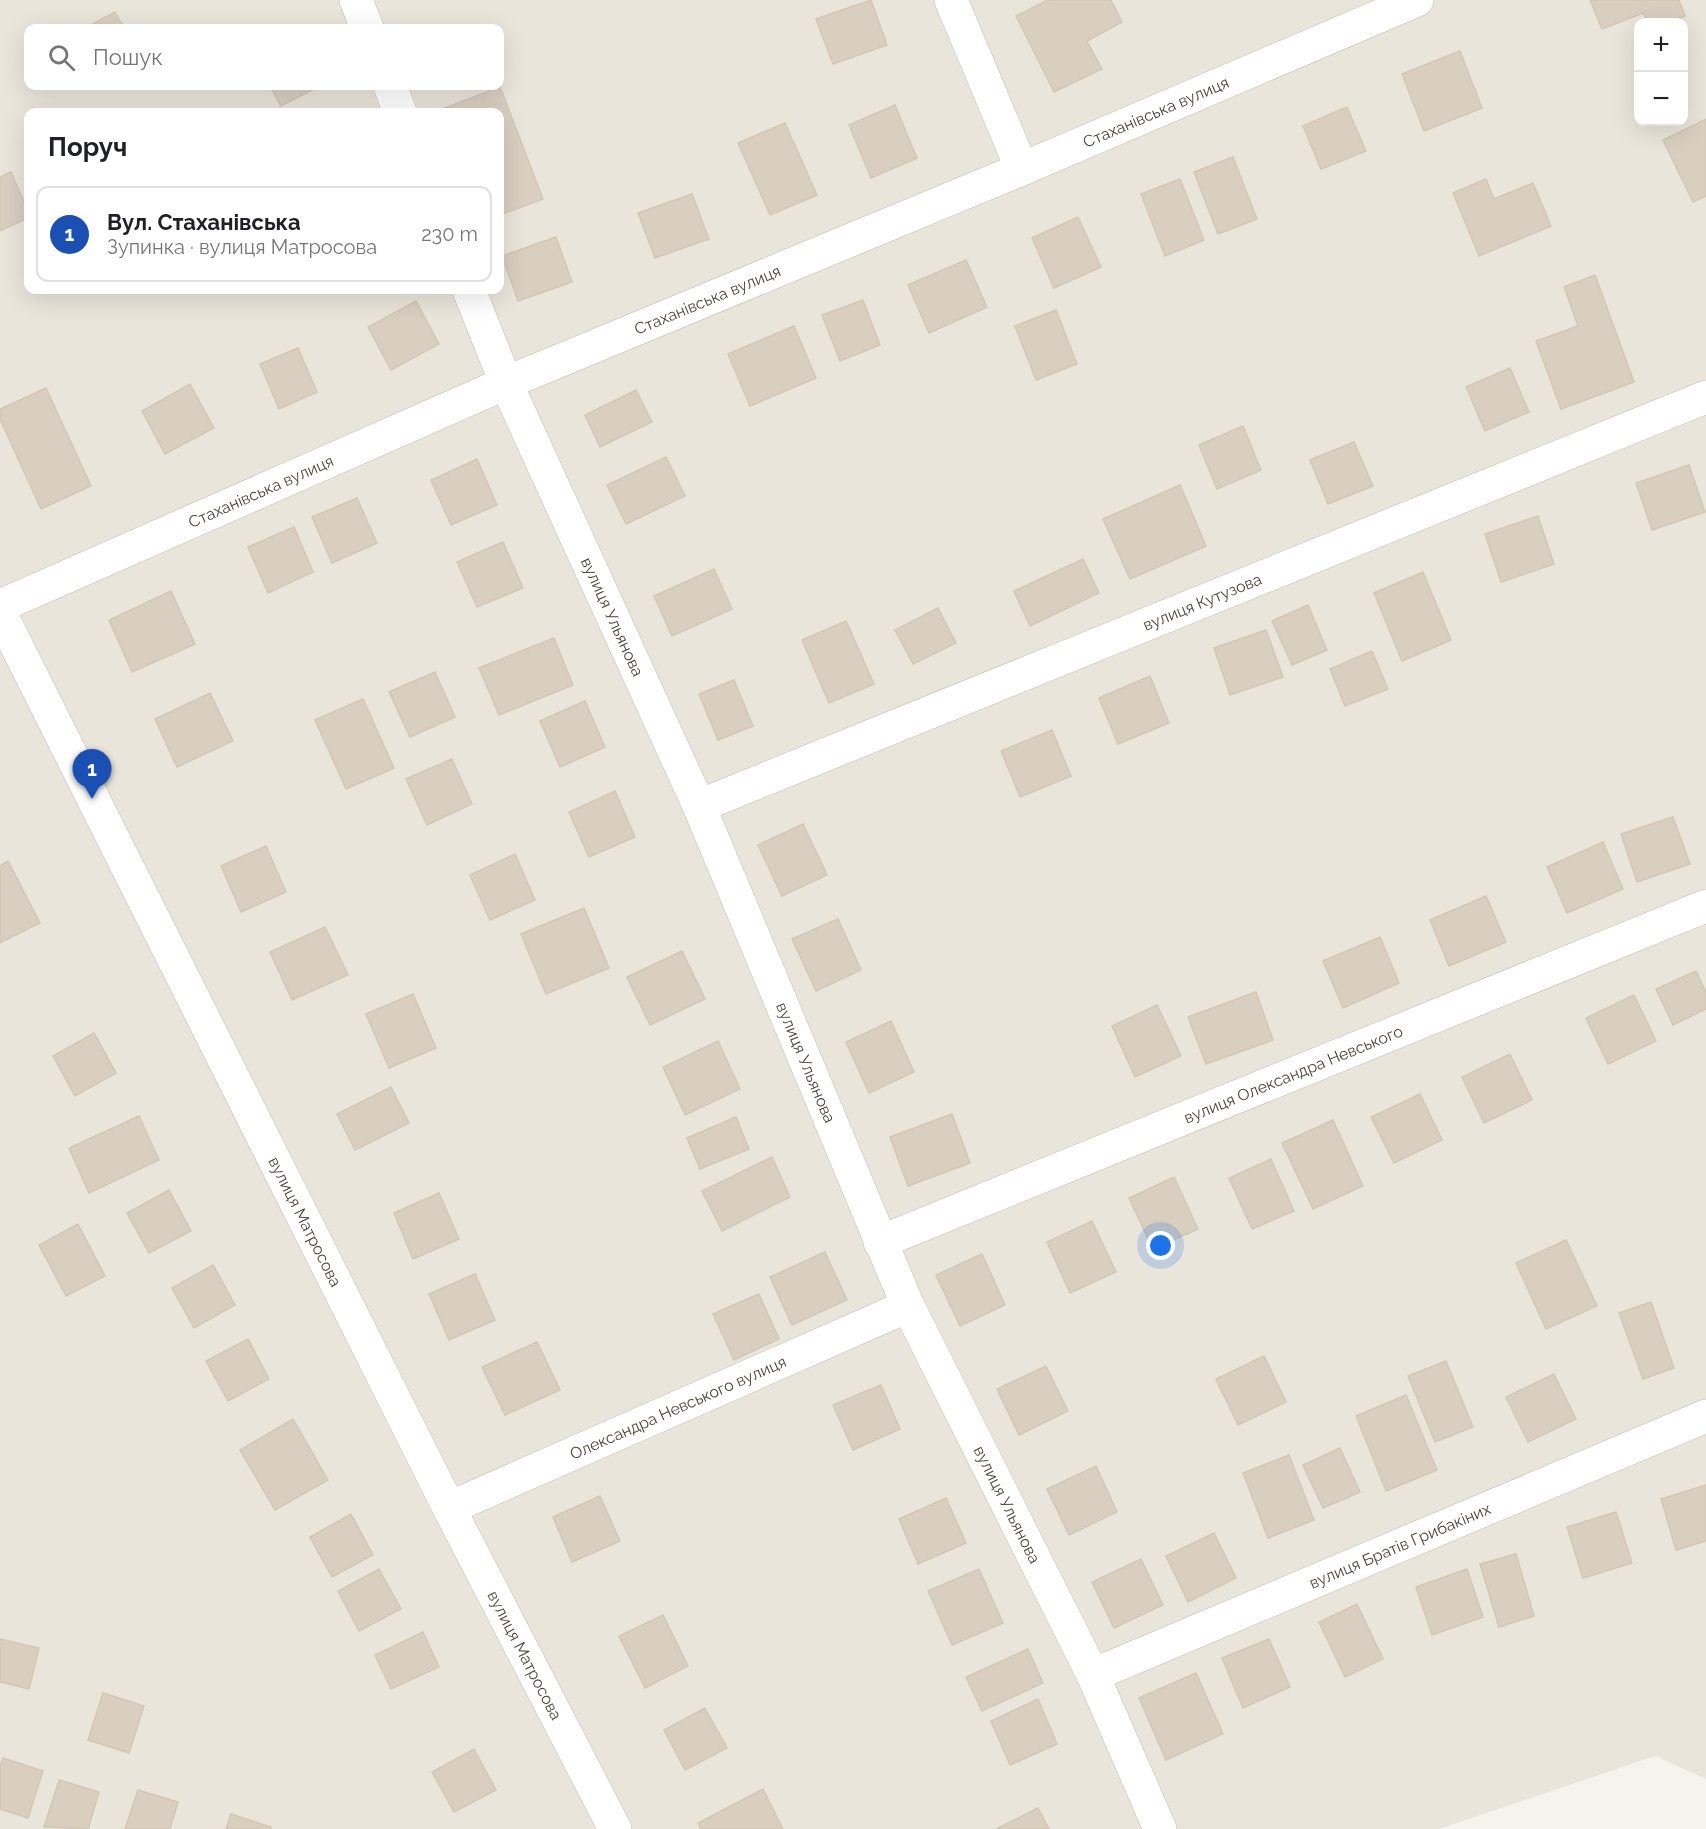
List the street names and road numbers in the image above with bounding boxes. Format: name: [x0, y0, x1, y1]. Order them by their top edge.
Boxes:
street label: Стаханівська вулиця: [1080, 72, 1231, 151]
street label: Стаханівська вулиця: [631, 261, 783, 338]
street label: Стаханівська вулиця: [185, 451, 336, 531]
street label: вулиця Ульянова: [577, 554, 648, 679]
street label: вулиця Кутузова: [1140, 569, 1264, 634]
street label: вулиця Ульянова: [773, 999, 840, 1126]
street label: вулиця Олександра Невського: [1181, 1021, 1405, 1127]
street label: вулиця Матросова: [265, 1154, 346, 1290]
street label: Олександра Невського вулиця: [567, 1351, 789, 1463]
street label: вулиця Ульянова: [970, 1443, 1045, 1566]
street label: вулиця Братів Грибакіних: [1306, 1499, 1493, 1592]
street label: вулиця Матросова: [484, 1587, 566, 1723]

